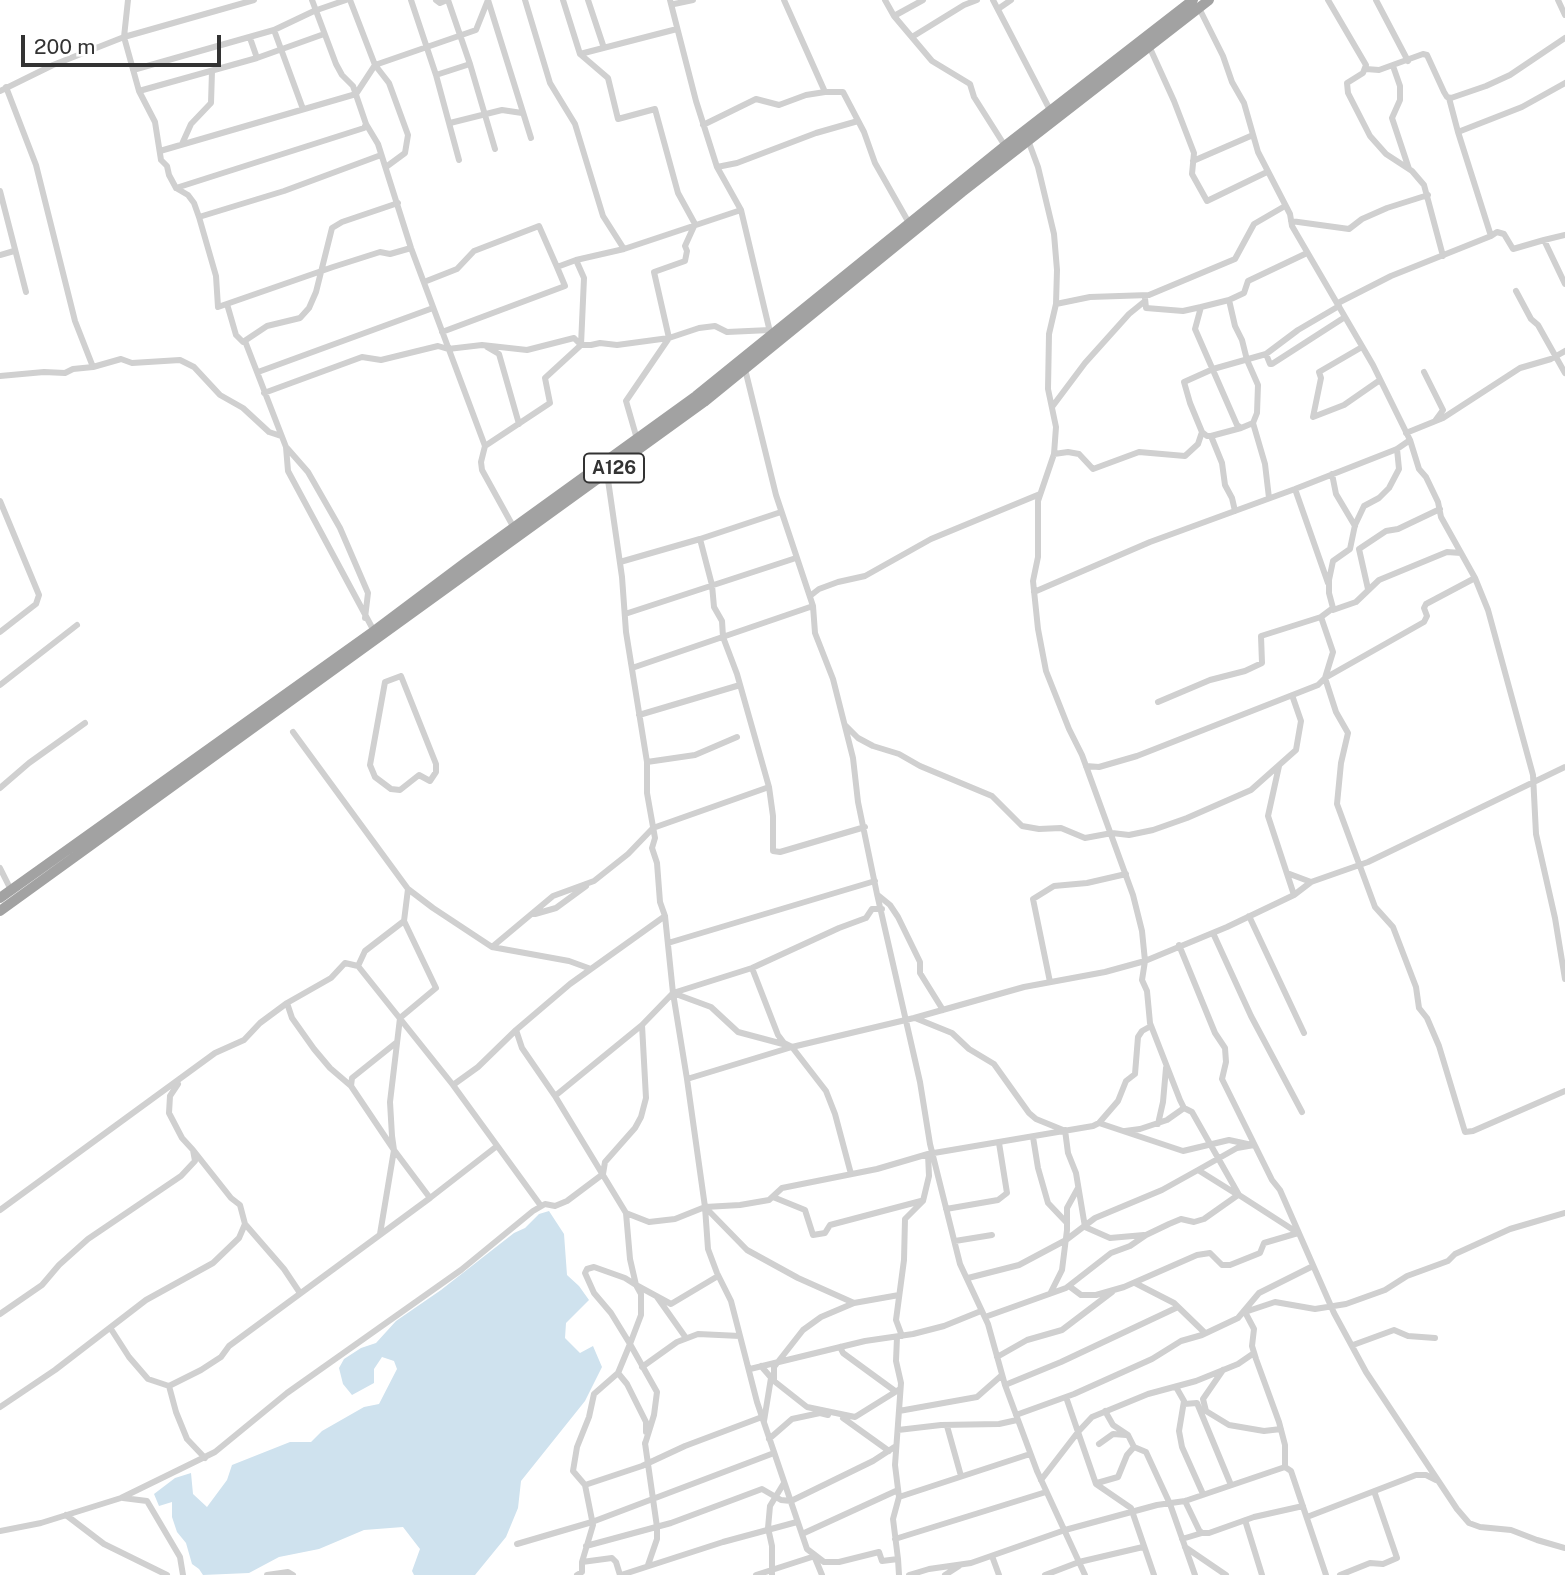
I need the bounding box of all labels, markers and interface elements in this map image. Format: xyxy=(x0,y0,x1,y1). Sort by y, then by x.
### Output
scale bar xyxy=(24,21,224,65)
text: 200 m xyxy=(34,34,95,59)
road number: A126 xyxy=(584,454,644,482)

